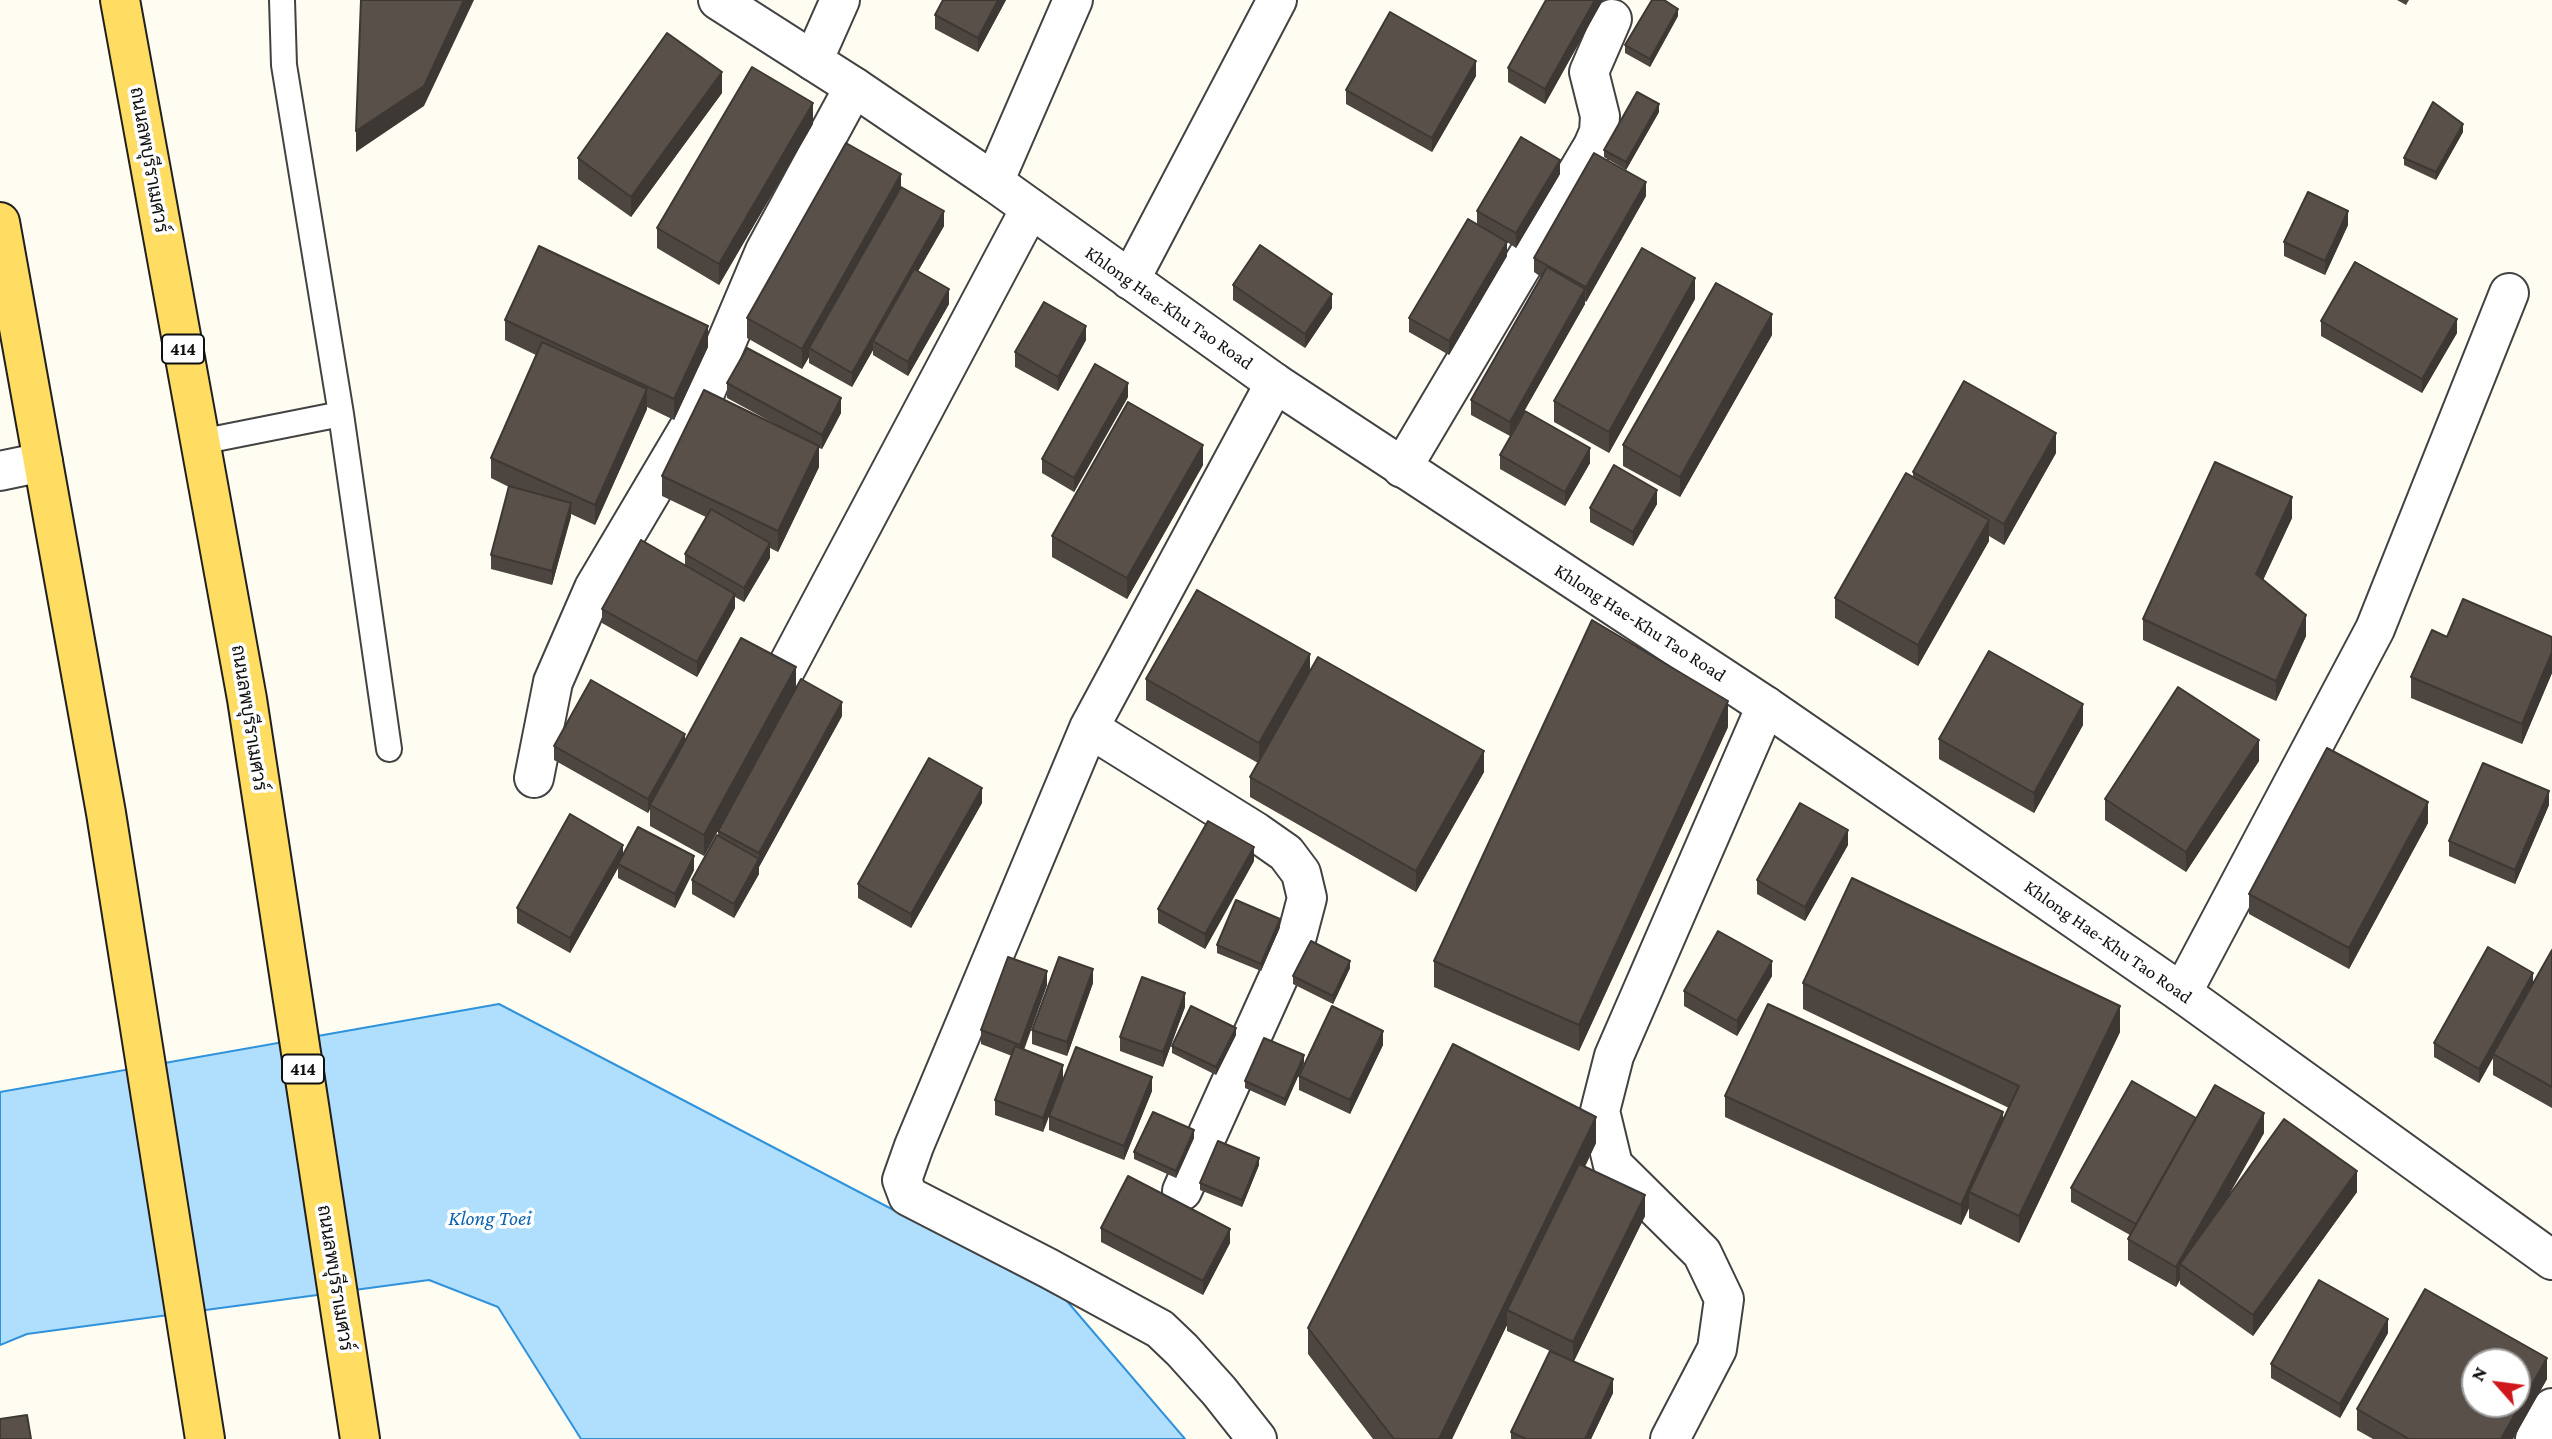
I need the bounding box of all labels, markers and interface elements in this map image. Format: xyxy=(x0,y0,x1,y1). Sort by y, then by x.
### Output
street label: ถนนลพบุรีราเมศวร์ xyxy=(125,85,173,235)
street label: Khlong Hae-Khu Tao Road xyxy=(1081,241,1257,375)
road number: 414 xyxy=(162,334,204,363)
street label: Khlong Hae-Khu Tao Road xyxy=(1550,559,1730,687)
street label: ถนนลพบุรีราเมศวร์ xyxy=(226,643,272,793)
street label: Khlong Hae-Khu Tao Road xyxy=(2020,875,2196,1009)
road number: 414 xyxy=(282,1054,324,1084)
street label: ถนนลพบุรีราเมศวร์ xyxy=(312,1203,358,1353)
water label: Klong Toei xyxy=(448,1206,532,1232)
north arrow xyxy=(2461,1348,2531,1418)
text: N xyxy=(2466,1363,2491,1385)

